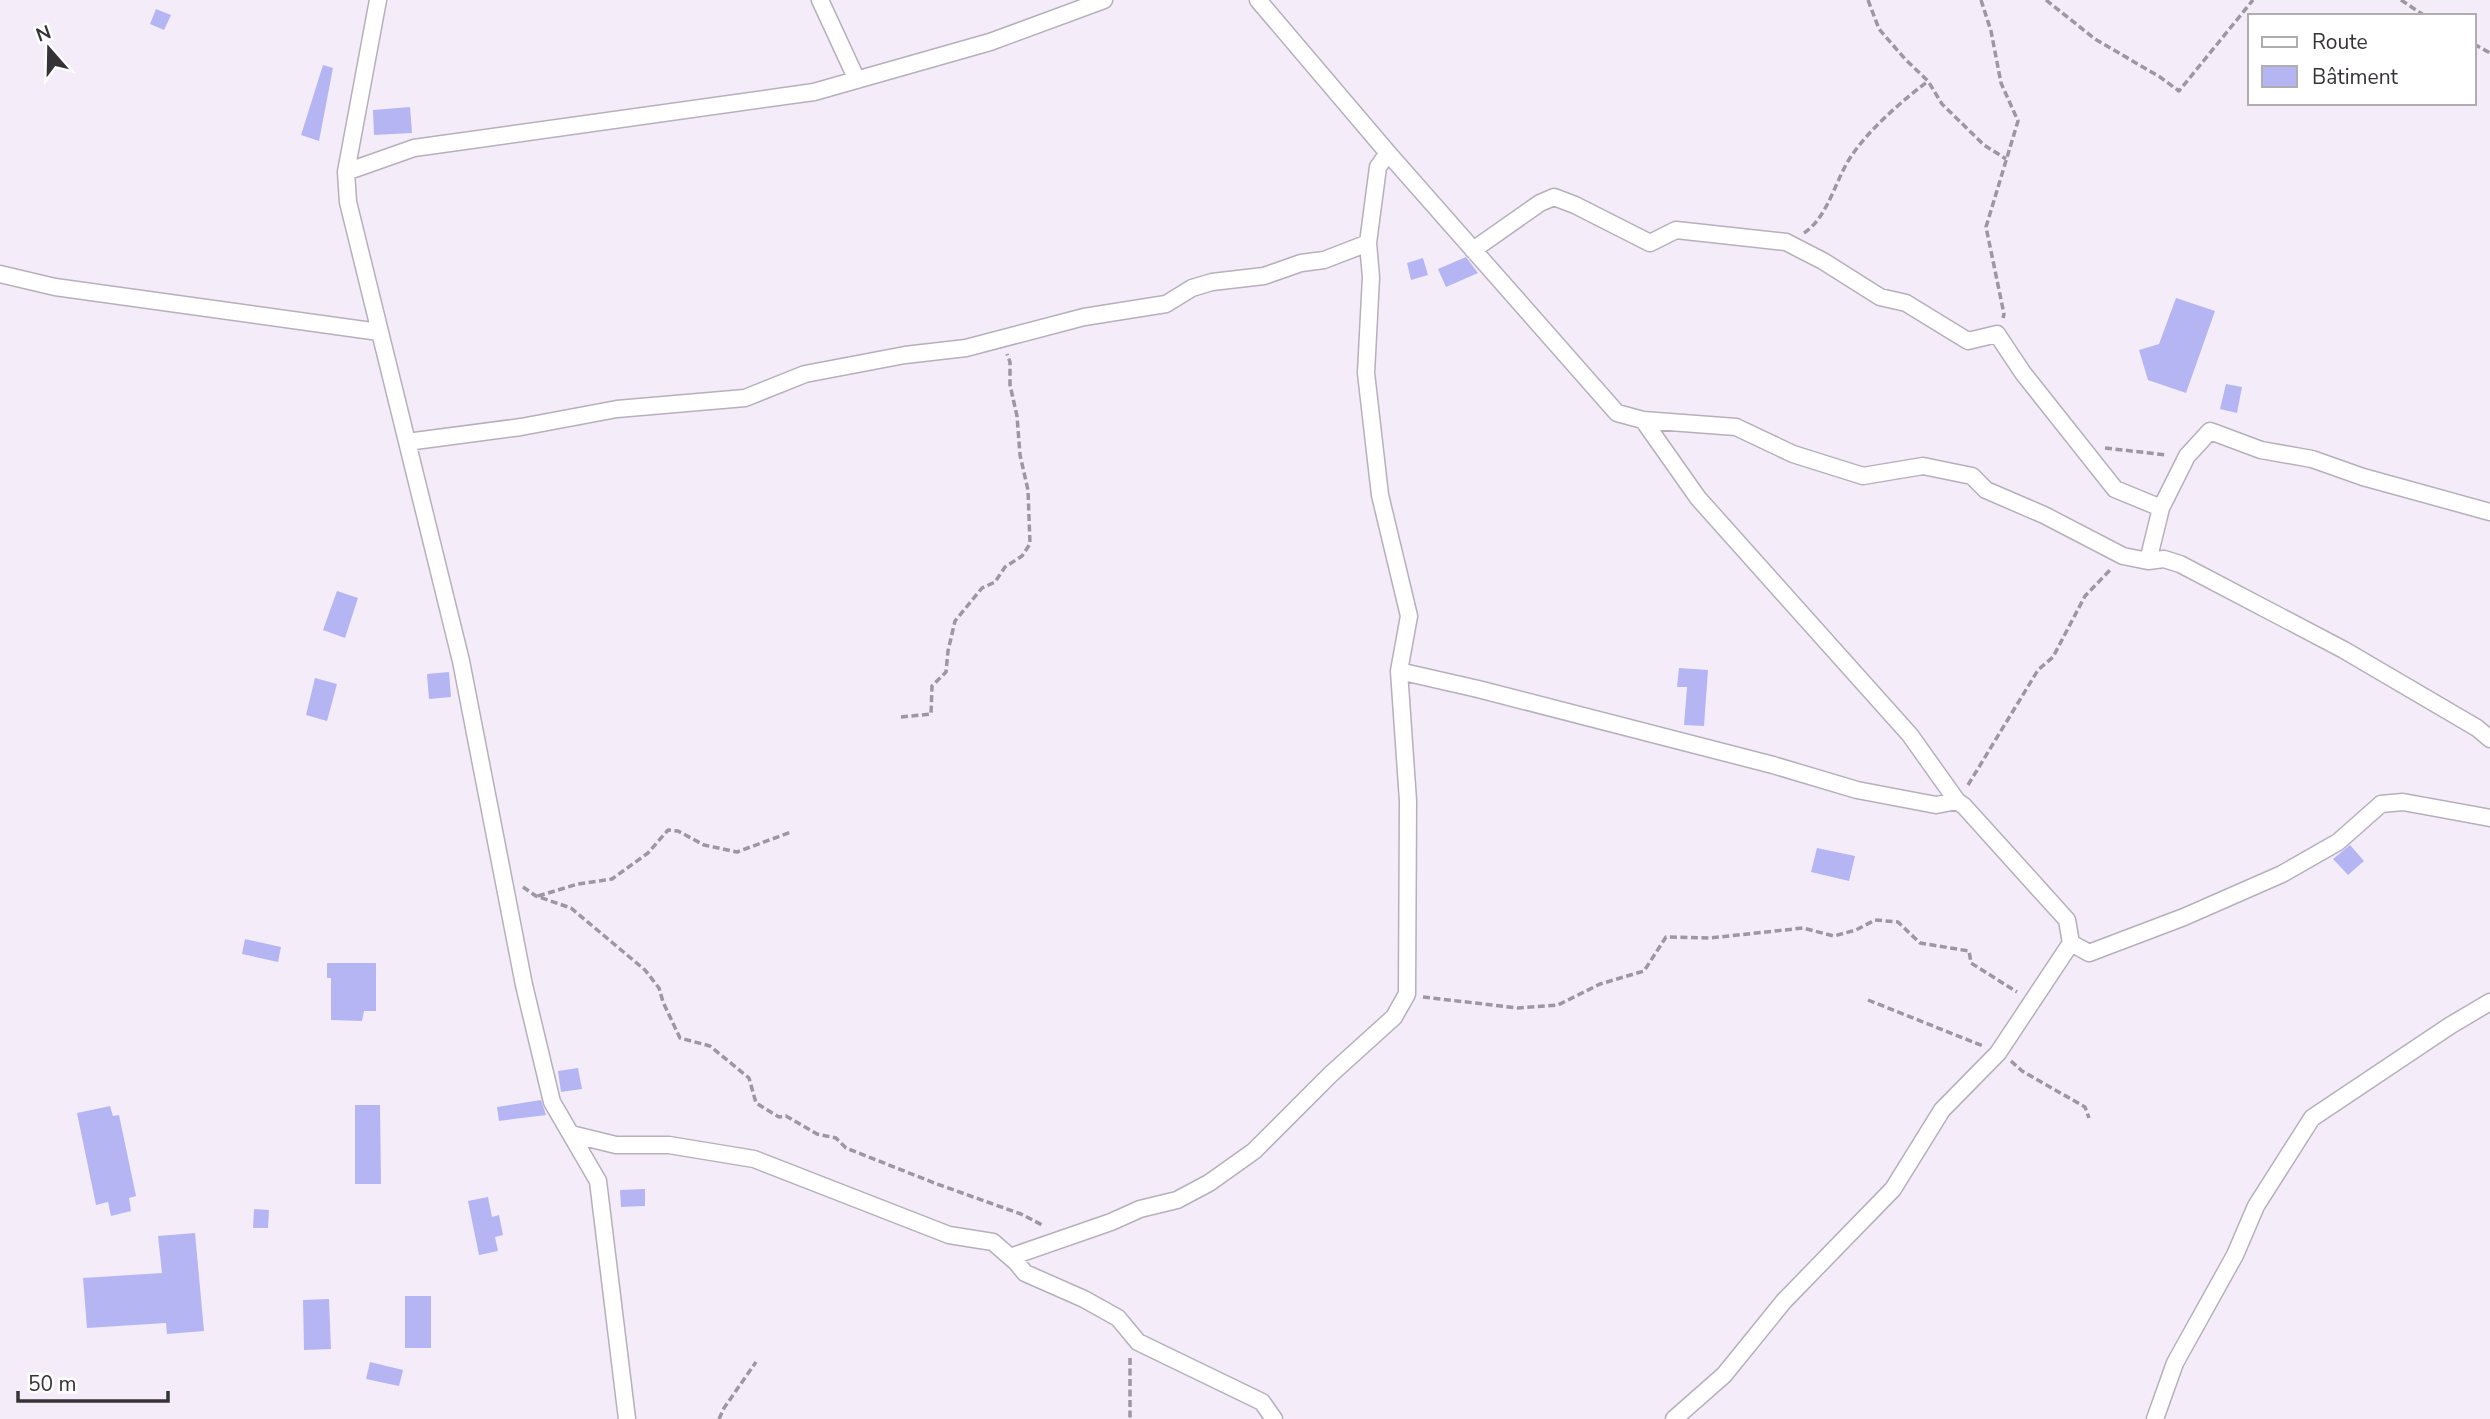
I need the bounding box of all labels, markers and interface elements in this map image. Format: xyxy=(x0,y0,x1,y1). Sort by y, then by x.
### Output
north arrow xyxy=(14,14,84,84)
legend xyxy=(2248,14,2476,105)
text: N xyxy=(32,19,55,49)
text: Route xyxy=(2312,28,2368,56)
text: Bâtiment xyxy=(2312,63,2399,91)
scale bar xyxy=(18,1360,168,1404)
text: 50 m xyxy=(28,1370,77,1398)

